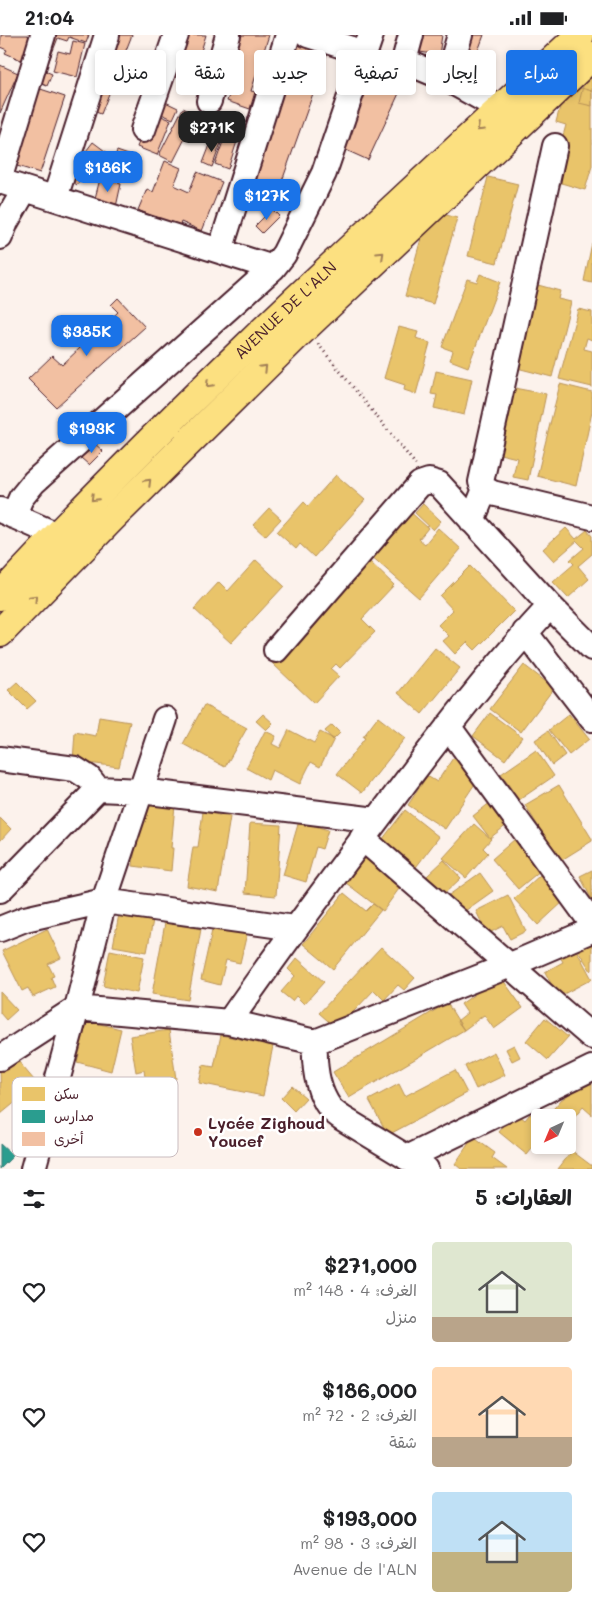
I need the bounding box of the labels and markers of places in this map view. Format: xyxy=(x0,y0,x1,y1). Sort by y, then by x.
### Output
pin: $271K xyxy=(177,111,247,153)
pin: $186K xyxy=(73,151,143,193)
pin: $127K xyxy=(232,179,302,221)
pin: $385K xyxy=(52,315,122,357)
pin: $193K xyxy=(57,411,127,454)
place label: Lycée Zighoud Youcef xyxy=(208,1112,325,1151)
marker: Lycée Zighoud Youcef xyxy=(192,1126,204,1138)

